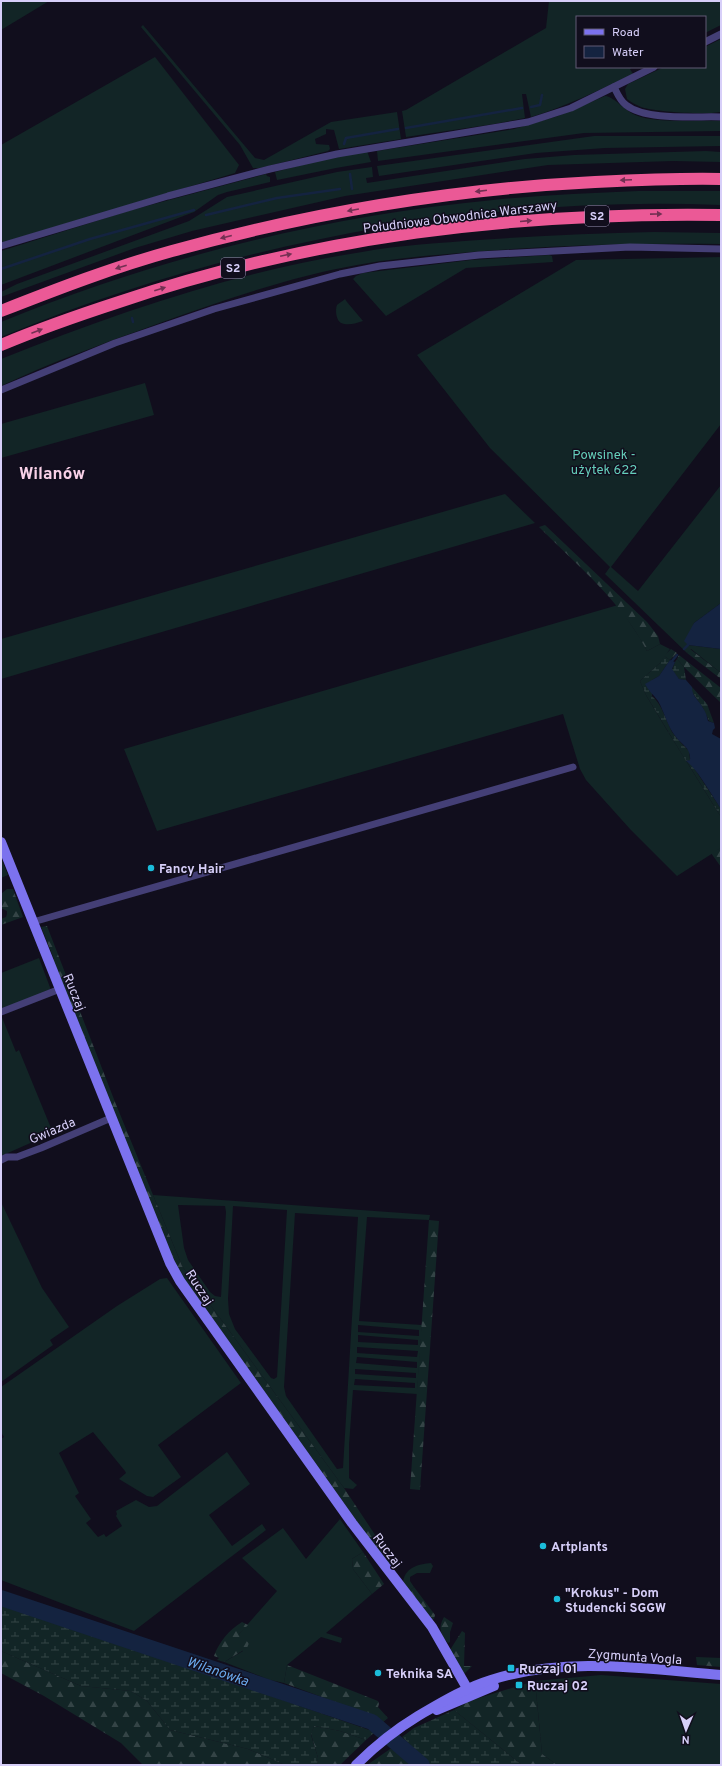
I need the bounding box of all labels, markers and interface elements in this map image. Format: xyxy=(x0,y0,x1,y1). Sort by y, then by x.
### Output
legend xyxy=(576,16,706,68)
text: Road xyxy=(612,25,640,41)
text: Water xyxy=(612,45,644,61)
one-way arrow xyxy=(620,177,632,184)
one-way arrow xyxy=(475,188,487,194)
street label: Południowa Obwodnica Warszawy xyxy=(362,198,558,238)
road number: S2 xyxy=(585,206,609,226)
one-way arrow xyxy=(347,207,359,213)
one-way arrow xyxy=(650,211,663,217)
one-way arrow xyxy=(520,218,532,224)
one-way arrow xyxy=(219,235,232,241)
one-way arrow xyxy=(279,252,292,258)
road number: S2 xyxy=(221,258,245,278)
one-way arrow xyxy=(115,264,127,270)
one-way arrow xyxy=(154,286,166,292)
one-way arrow xyxy=(32,328,44,334)
park label: Powsinek - użytek 622 xyxy=(571,448,637,479)
district label: Wilanów xyxy=(19,464,85,486)
place label: Fancy Hair xyxy=(159,862,224,878)
marker: Fancy Hair xyxy=(146,863,156,873)
street label: Ruczaj xyxy=(58,972,88,1014)
street label: Gwiazda xyxy=(27,1115,78,1149)
street label: Ruczaj xyxy=(181,1267,216,1309)
street label: Ruczaj xyxy=(368,1531,405,1572)
place label: Artplants xyxy=(551,1540,608,1556)
marker: Artplants xyxy=(538,1541,548,1551)
place label: "Krokus" - Dom Studencki SGGW xyxy=(565,1586,666,1617)
marker: "Krokus" - Dom Studencki SGGW xyxy=(552,1594,562,1604)
street label: Zygmunta Vogla xyxy=(587,1647,683,1669)
water label: Wilanówka xyxy=(184,1654,251,1691)
place label: Ruczaj 01 xyxy=(519,1662,577,1678)
marker: Ruczaj 01 xyxy=(506,1663,516,1673)
place label: Teknika SA xyxy=(386,1667,453,1683)
marker: Teknika SA xyxy=(373,1668,383,1678)
place label: Ruczaj 02 xyxy=(527,1679,588,1695)
marker: Ruczaj 02 xyxy=(514,1680,524,1690)
north arrow xyxy=(666,1710,706,1750)
text: N xyxy=(681,1732,690,1746)

